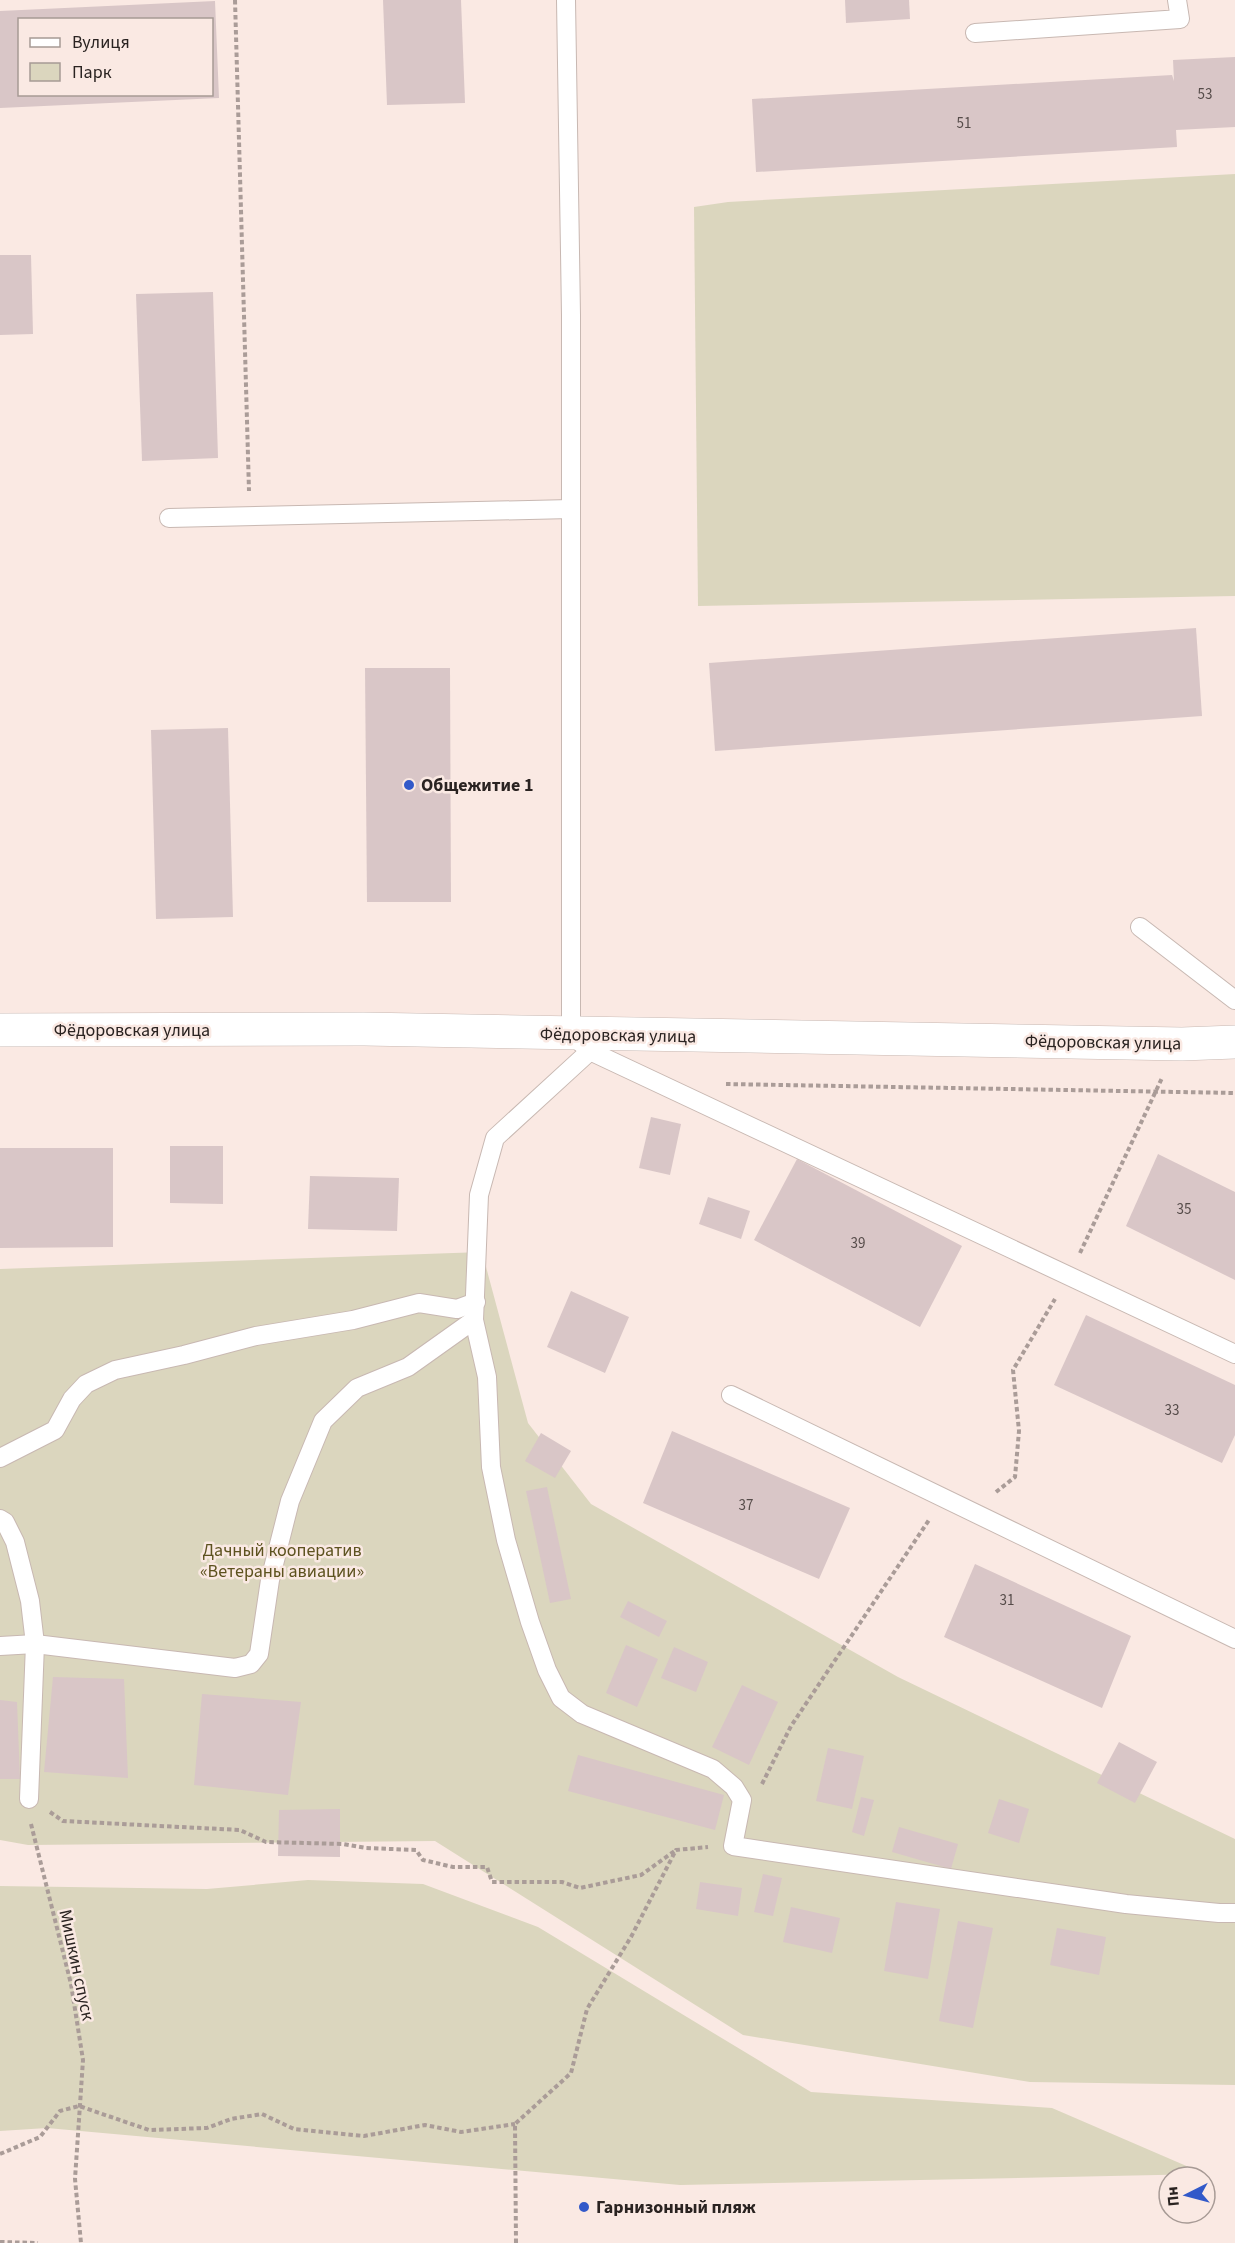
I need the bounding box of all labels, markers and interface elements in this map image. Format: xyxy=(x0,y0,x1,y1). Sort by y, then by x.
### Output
legend xyxy=(18,18,213,96)
text: Вулиця xyxy=(72,30,130,55)
text: Парк xyxy=(72,60,112,85)
house number: 53 xyxy=(1198,84,1212,105)
house number: 51 xyxy=(957,113,971,134)
place label: Общежитие 1 xyxy=(421,773,534,798)
marker: Общежитие 1 xyxy=(402,778,416,792)
street label: Фёдоровская улица xyxy=(54,1018,210,1043)
street label: Фёдоровская улица xyxy=(540,1022,696,1049)
street label: Фёдоровская улица xyxy=(1025,1029,1181,1056)
house number: 35 xyxy=(1177,1199,1191,1220)
house number: 39 xyxy=(851,1233,865,1254)
house number: 33 xyxy=(1165,1400,1179,1421)
house number: 37 xyxy=(739,1495,753,1516)
park label: Дачный кооператив «Ветераны авиации» xyxy=(200,1538,364,1584)
house number: 31 xyxy=(1000,1590,1014,1611)
street label: Мишкин спуск xyxy=(53,1907,101,2023)
north arrow xyxy=(1157,2165,1217,2225)
text: Пн xyxy=(1161,2185,1185,2208)
place label: Гарнизонный пляж xyxy=(596,2195,756,2220)
marker: Гарнизонный пляж xyxy=(577,2200,591,2214)

